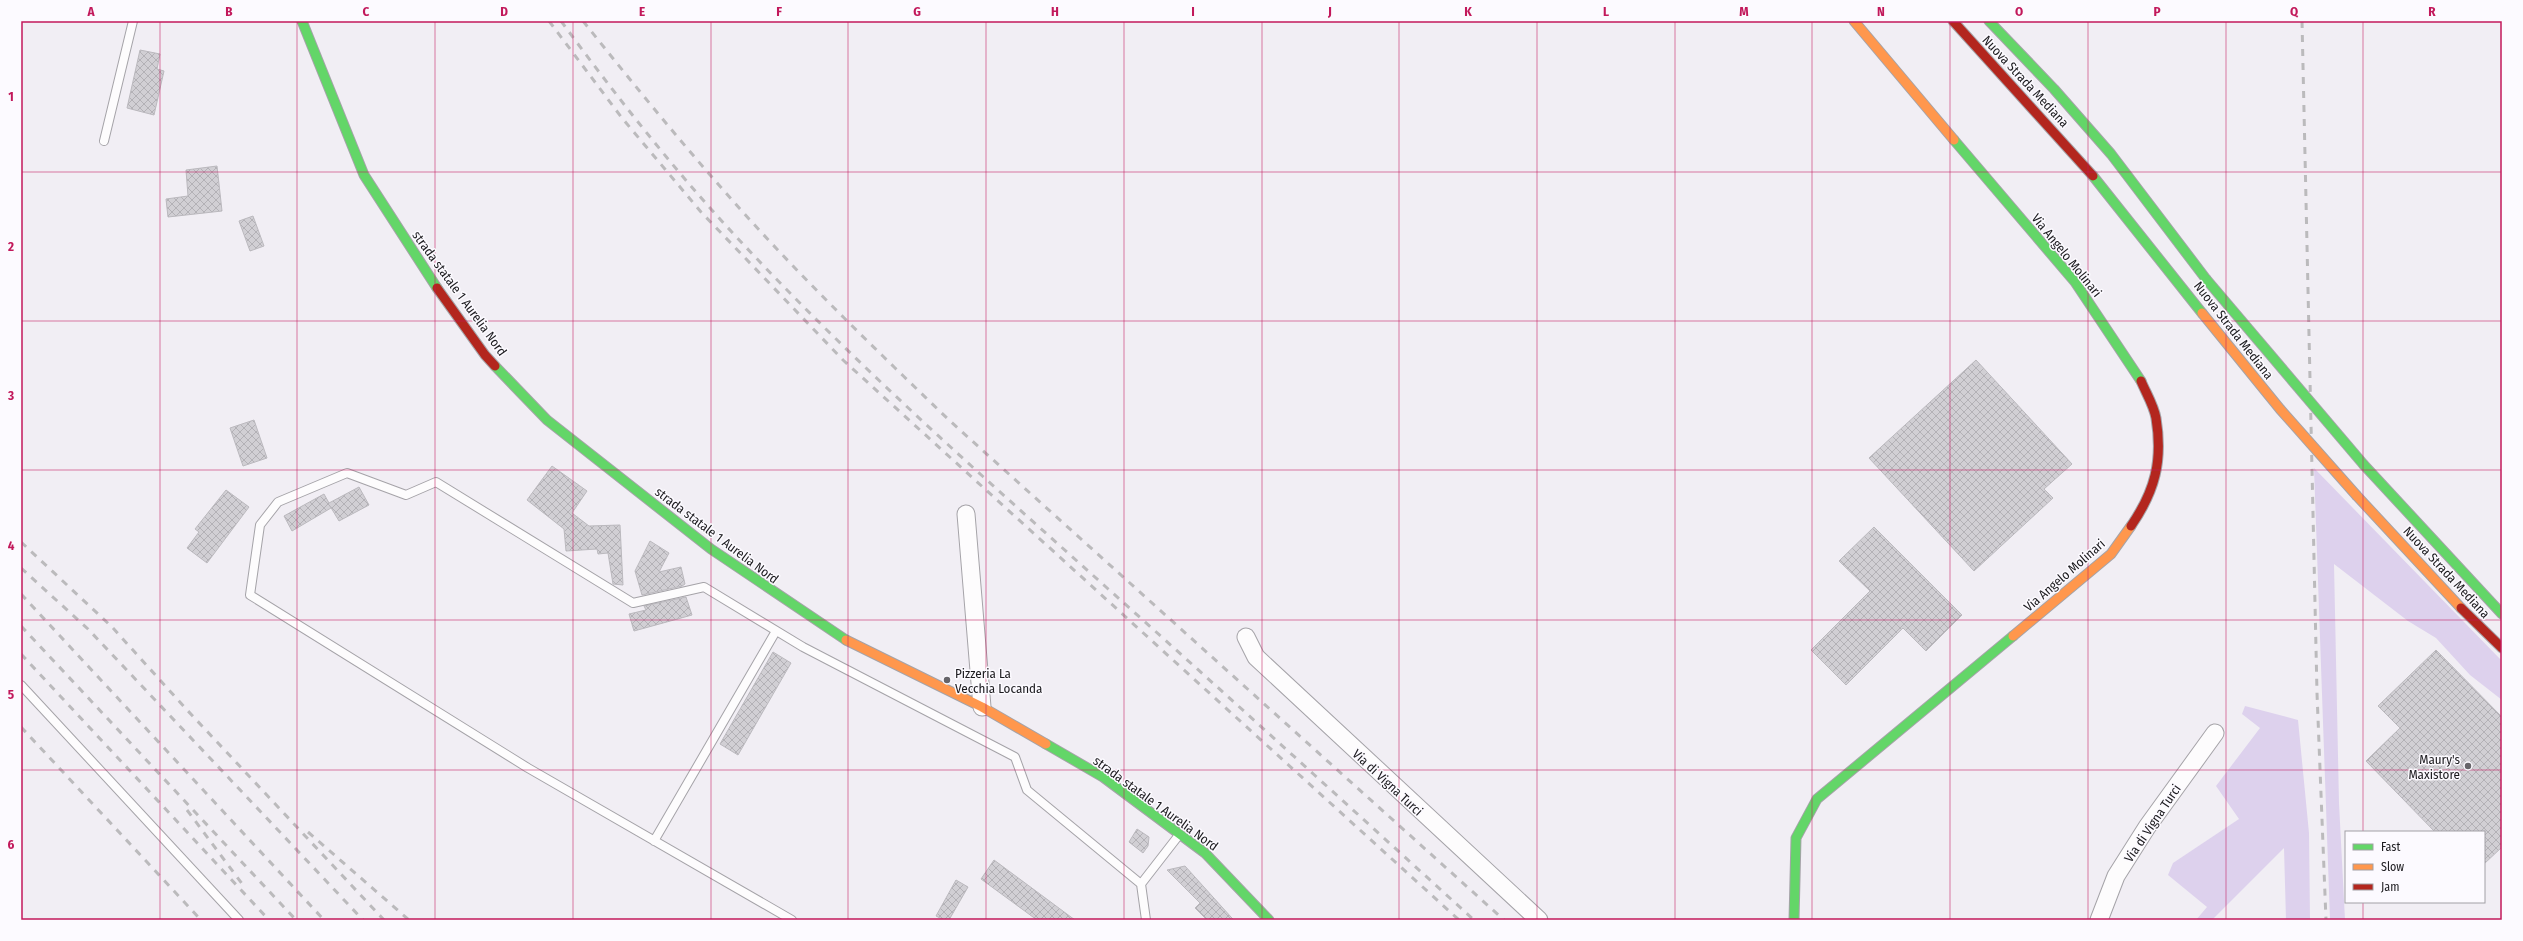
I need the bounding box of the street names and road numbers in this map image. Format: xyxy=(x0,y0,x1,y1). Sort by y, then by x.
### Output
street label: Nuova Strada Mediana xyxy=(1979,32,2072,130)
street label: Via Angelo Molinari xyxy=(2029,211,2105,300)
street label: strada statale 1 Aurelia Nord xyxy=(409,228,510,359)
street label: Nuova Strada Mediana xyxy=(2191,279,2276,382)
street label: strada statale 1 Aurelia Nord xyxy=(652,484,781,587)
street label: Nuova Strada Mediana xyxy=(2400,523,2493,621)
street label: Via Angelo Molinari xyxy=(2021,536,2108,615)
street label: Via di Vigna Turci xyxy=(1350,746,1426,819)
street label: strada statale 1 Aurelia Nord xyxy=(1090,753,1221,854)
street label: Via di Vigna Turci xyxy=(2121,782,2184,865)

